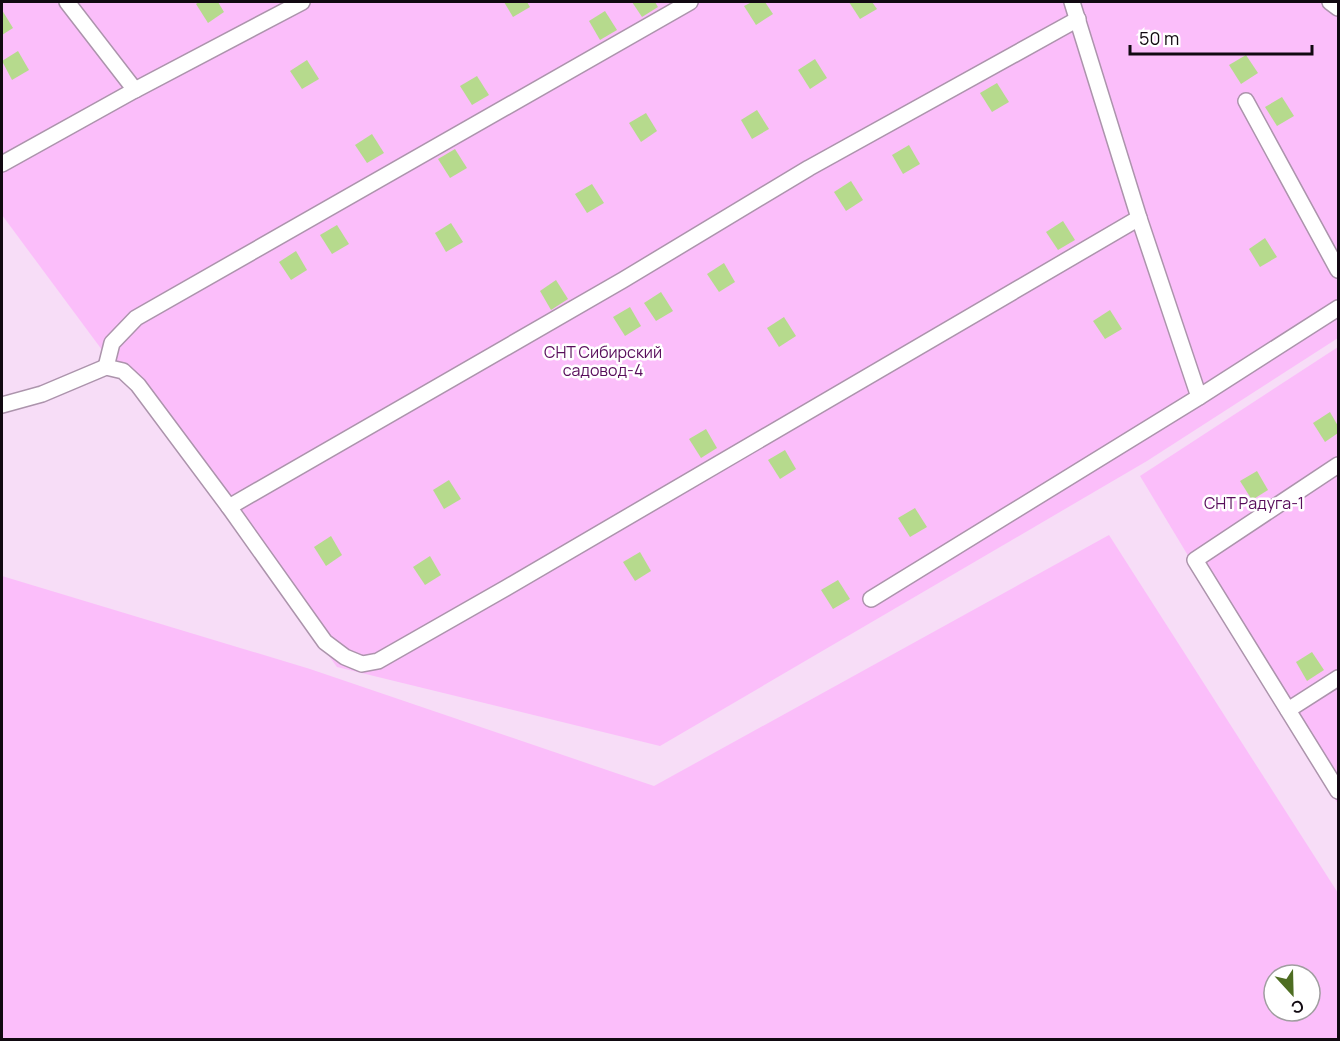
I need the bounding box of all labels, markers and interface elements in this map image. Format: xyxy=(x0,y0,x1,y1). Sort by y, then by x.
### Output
scale bar xyxy=(1130,18,1312,56)
text: 50 m xyxy=(1139,26,1179,50)
park label: СНТ Сибирский садовод-4 xyxy=(544,341,662,381)
park label: СНТ Радуга-1 xyxy=(1204,492,1304,514)
north arrow xyxy=(1262,963,1322,1023)
text: С xyxy=(1288,994,1307,1019)

